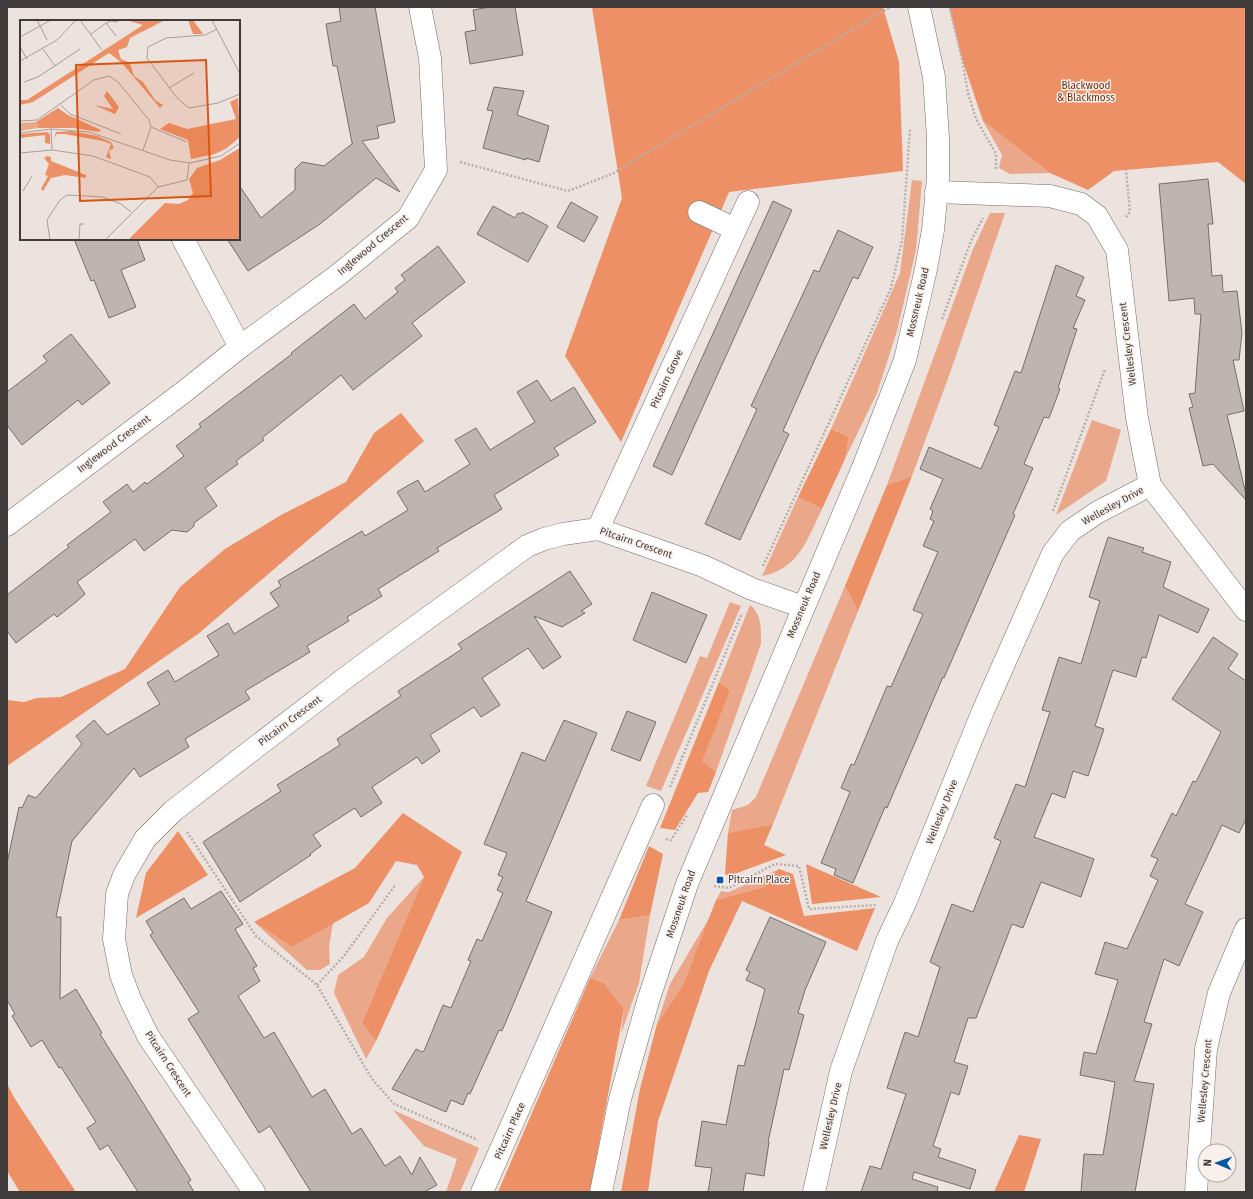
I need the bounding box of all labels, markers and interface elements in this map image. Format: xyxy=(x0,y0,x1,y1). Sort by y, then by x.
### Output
inset map xyxy=(20,20,240,240)
park label: Blackwood & Blackmoss xyxy=(1057,80,1115,104)
street label: Inglewood Crescent xyxy=(335,212,411,278)
street label: Mossneuk Road xyxy=(904,266,932,338)
street label: Wellesley Crescent xyxy=(1117,301,1139,386)
street label: Pitcairn Grove xyxy=(648,348,686,410)
street label: Inglewood Crescent xyxy=(75,412,153,475)
street label: Wellesley Drive xyxy=(1080,484,1146,528)
street label: Pitcairn Crescent xyxy=(598,525,674,561)
street label: Mossneuk Road xyxy=(785,570,823,640)
street label: Pitcairn Crescent xyxy=(256,693,324,749)
street label: Wellesley Drive xyxy=(924,778,960,846)
street label: Mossneuk Road xyxy=(664,869,698,939)
place label: Pitcairn Place xyxy=(728,874,789,886)
marker: Pitcairn Place xyxy=(715,875,725,885)
street label: Pitcairn Crescent xyxy=(142,1029,194,1099)
street label: Wellesley Crescent xyxy=(1195,1038,1215,1123)
street label: Wellesley Drive xyxy=(817,1081,845,1151)
street label: Pitcairn Place xyxy=(492,1100,528,1162)
north arrow xyxy=(1197,1143,1237,1183)
text: N xyxy=(1201,1159,1214,1167)

